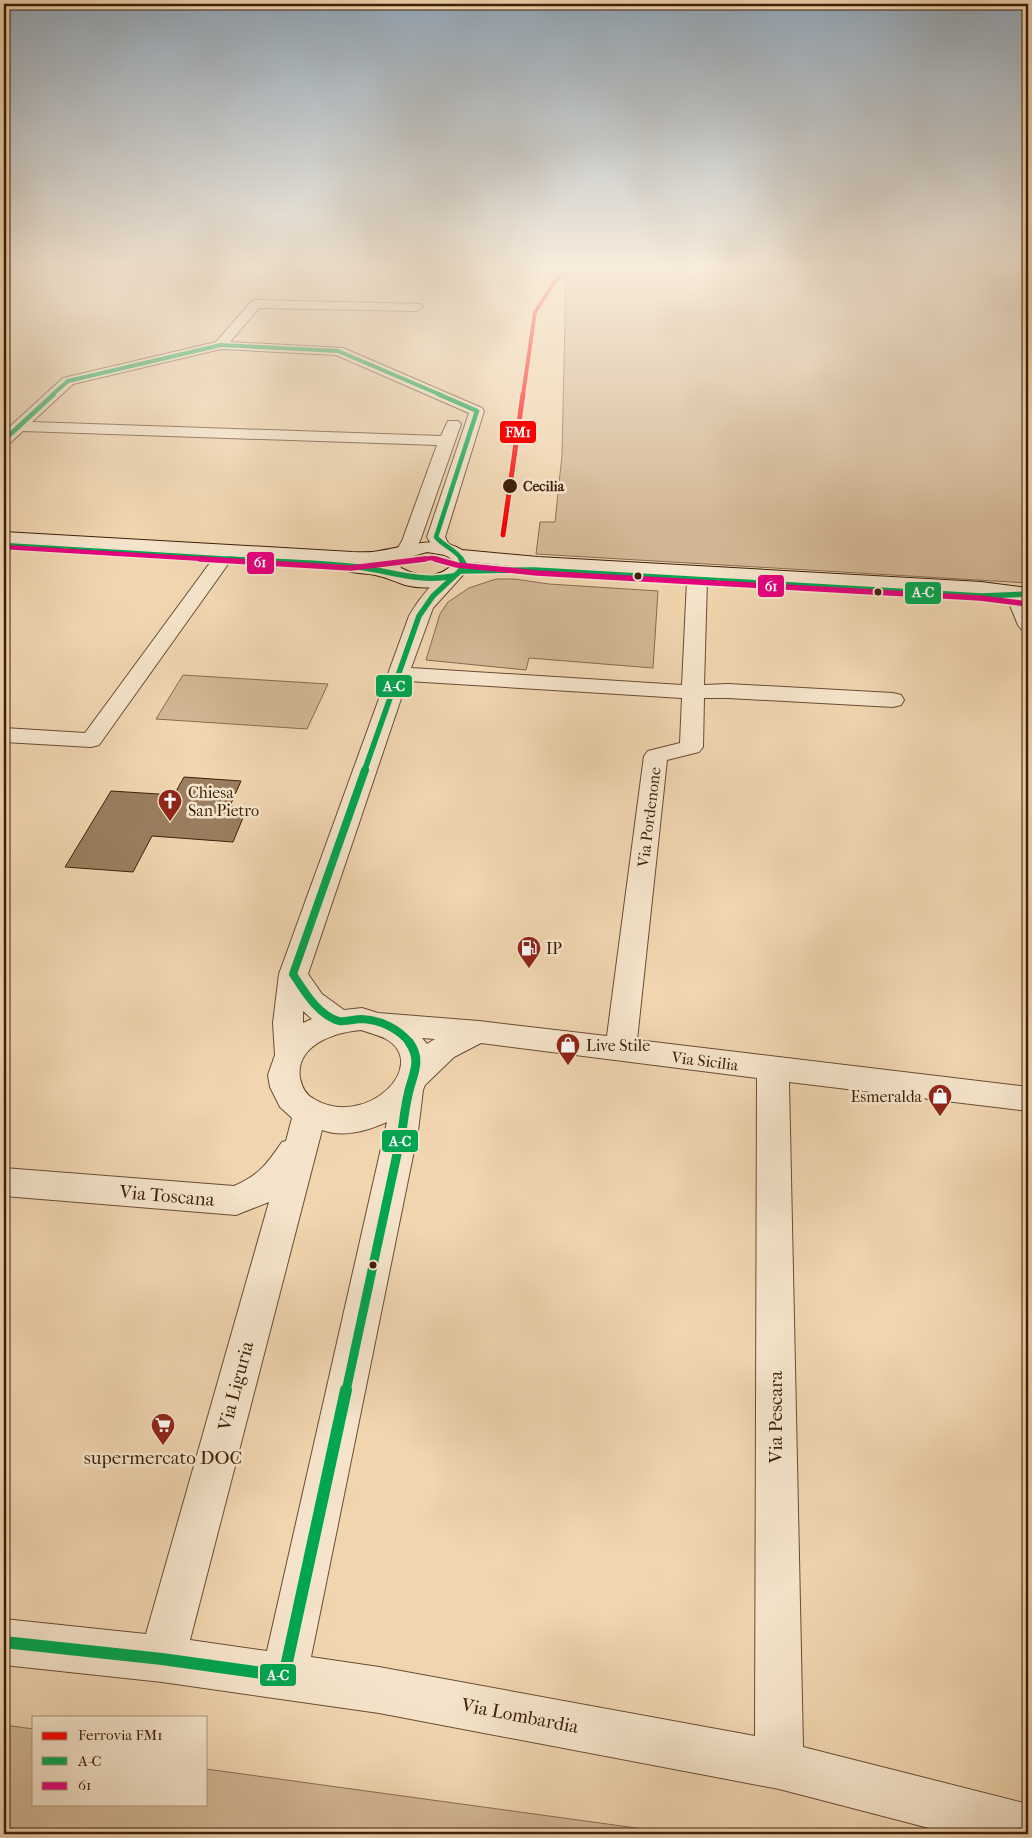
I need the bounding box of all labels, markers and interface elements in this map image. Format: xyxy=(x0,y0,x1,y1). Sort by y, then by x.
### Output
line badge: FM1 xyxy=(499,420,537,444)
text: FM1 xyxy=(504,424,531,441)
marker: Cecilia xyxy=(501,477,519,495)
place label: Cecilia xyxy=(523,478,565,495)
line badge: 61 xyxy=(246,551,275,575)
text: 61 xyxy=(254,554,266,571)
unlabelled marker xyxy=(633,571,643,581)
line badge: 61 xyxy=(757,574,785,598)
text: 61 xyxy=(765,578,777,595)
line badge: A-C xyxy=(904,581,942,605)
text: A-C xyxy=(911,584,934,601)
unlabelled marker xyxy=(873,587,883,597)
line badge: A-C xyxy=(375,674,413,698)
text: A-C xyxy=(382,678,405,695)
street label: Via Pordenone xyxy=(633,766,665,869)
place label: Chiesa San Pietro xyxy=(188,783,259,820)
church icon: Chiesa San Pietro xyxy=(157,788,183,822)
fuel station icon: IP xyxy=(516,935,542,969)
place label: IP xyxy=(546,939,562,958)
shop icon: Live Stile xyxy=(555,1032,581,1066)
place label: Live Stile xyxy=(586,1036,650,1055)
street label: Via Sicilia xyxy=(670,1047,740,1075)
shop icon: Esmeralda xyxy=(927,1083,953,1117)
place label: Esmeralda xyxy=(851,1087,923,1106)
line badge: A-C xyxy=(381,1129,419,1153)
text: A-C xyxy=(388,1133,411,1150)
street label: Via Toscana xyxy=(117,1181,216,1211)
unlabelled marker xyxy=(368,1260,378,1270)
street label: Via Liguria xyxy=(213,1339,259,1434)
street label: Via Pescara xyxy=(765,1371,787,1464)
supermarket icon: supermercato DOC xyxy=(150,1412,176,1446)
place label: supermercato DOC xyxy=(84,1447,242,1469)
line badge: A-C xyxy=(259,1663,297,1687)
text: A-C xyxy=(266,1667,289,1684)
street label: Via Lombardia xyxy=(459,1694,581,1738)
legend xyxy=(32,1716,208,1806)
text: Ferrovia FM1 xyxy=(78,1726,163,1744)
text: A-C xyxy=(77,1752,102,1770)
text: 61 xyxy=(78,1776,91,1794)

